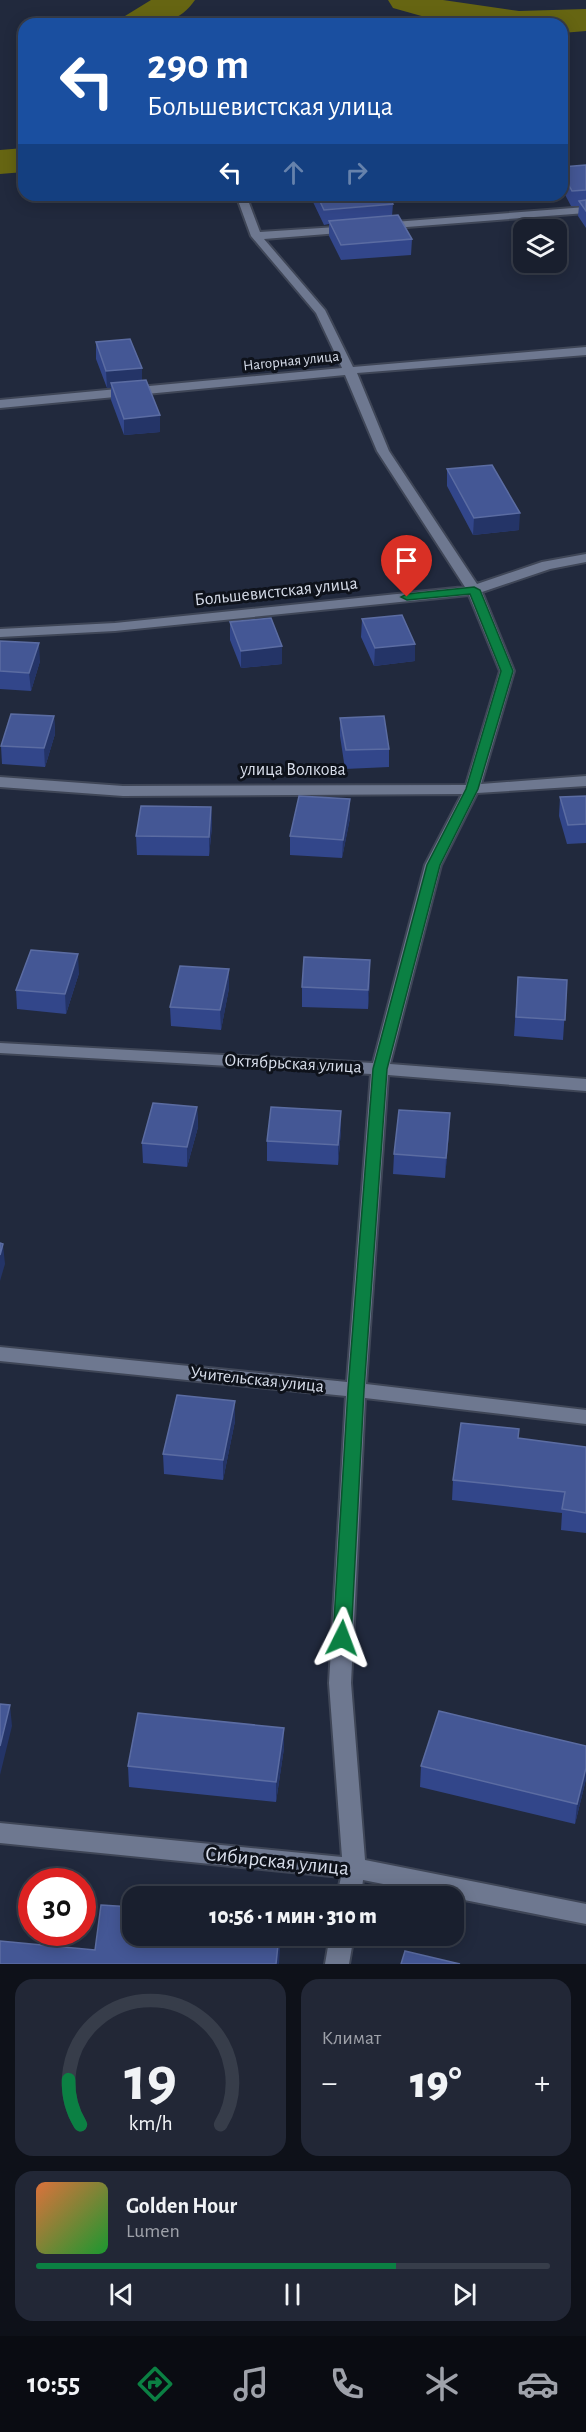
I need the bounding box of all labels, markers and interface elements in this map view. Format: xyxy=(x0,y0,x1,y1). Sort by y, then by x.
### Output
icon: left xyxy=(48,42,126,120)
text: 290 m xyxy=(147,44,249,86)
text: Большевистская улица xyxy=(147,93,393,120)
icon: left xyxy=(214,156,247,189)
icon: ahead xyxy=(277,156,310,189)
icon: right xyxy=(340,156,373,189)
map controls xyxy=(513,219,567,273)
button: layers xyxy=(513,219,567,273)
street label: Нагорная улица xyxy=(242,348,340,374)
pin xyxy=(381,535,432,597)
icon: arrive xyxy=(390,544,423,577)
street label: Большевистская улица xyxy=(193,574,359,610)
street label: улица Волкова xyxy=(239,761,346,779)
street label: Октябрьская улица xyxy=(224,1050,362,1077)
street label: Учительская улица xyxy=(189,1364,325,1396)
position arrow xyxy=(310,1606,374,1670)
street label: Сибирская улица xyxy=(204,1843,350,1879)
speed limit sign: 30 xyxy=(18,1868,96,1946)
text: 10:56 · 1 мин · 310 m xyxy=(209,1905,377,1927)
text: Климат xyxy=(322,2028,381,2048)
text: 19 xyxy=(124,2049,177,2111)
text: 19° xyxy=(410,2061,462,2106)
text: − xyxy=(322,2067,337,2100)
text: + xyxy=(534,2067,550,2100)
text: km/h xyxy=(128,2113,172,2134)
text: Golden Hour xyxy=(126,2195,237,2217)
text: Lumen xyxy=(126,2221,180,2241)
icon: previous xyxy=(105,2278,138,2311)
icon: pause xyxy=(276,2278,309,2311)
icon: next xyxy=(448,2278,481,2311)
icon: directions xyxy=(134,2363,176,2405)
icon: music xyxy=(230,2363,272,2405)
icon: phone xyxy=(326,2363,368,2405)
icon: climate xyxy=(421,2363,463,2405)
icon: car xyxy=(517,2363,559,2405)
text: 10:55 xyxy=(27,2370,80,2397)

